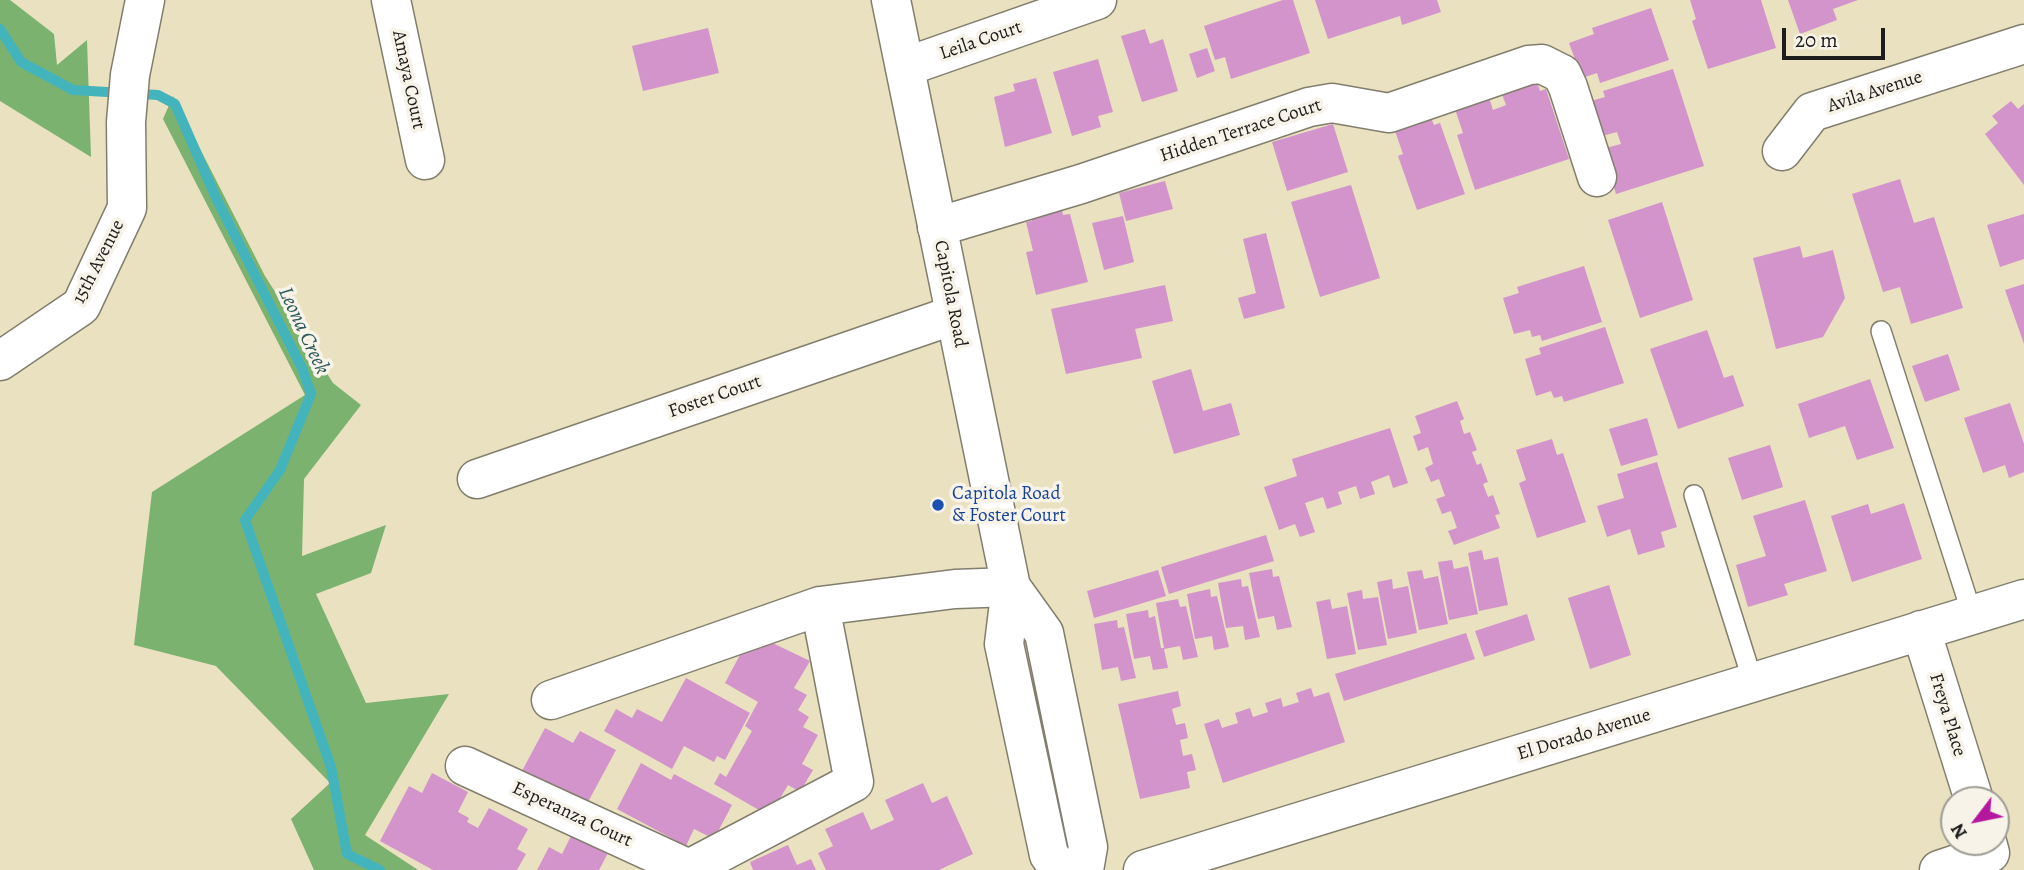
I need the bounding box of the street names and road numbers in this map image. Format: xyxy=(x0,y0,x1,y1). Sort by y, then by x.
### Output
street label: Leila Court xyxy=(937,16,1025,66)
street label: Amaya Court xyxy=(386,28,430,132)
street label: Avila Avenue xyxy=(1825,66,1925,118)
street label: Hidden Terrace Court xyxy=(1157,94,1325,168)
street label: 15th Avenue xyxy=(68,216,130,308)
street label: Capitola Road xyxy=(928,238,972,350)
street label: Foster Court xyxy=(666,370,764,424)
street label: Freya Place xyxy=(1924,671,1970,759)
street label: El Dorado Avenue xyxy=(1514,704,1654,766)
street label: Esperanza Court xyxy=(508,777,636,853)

